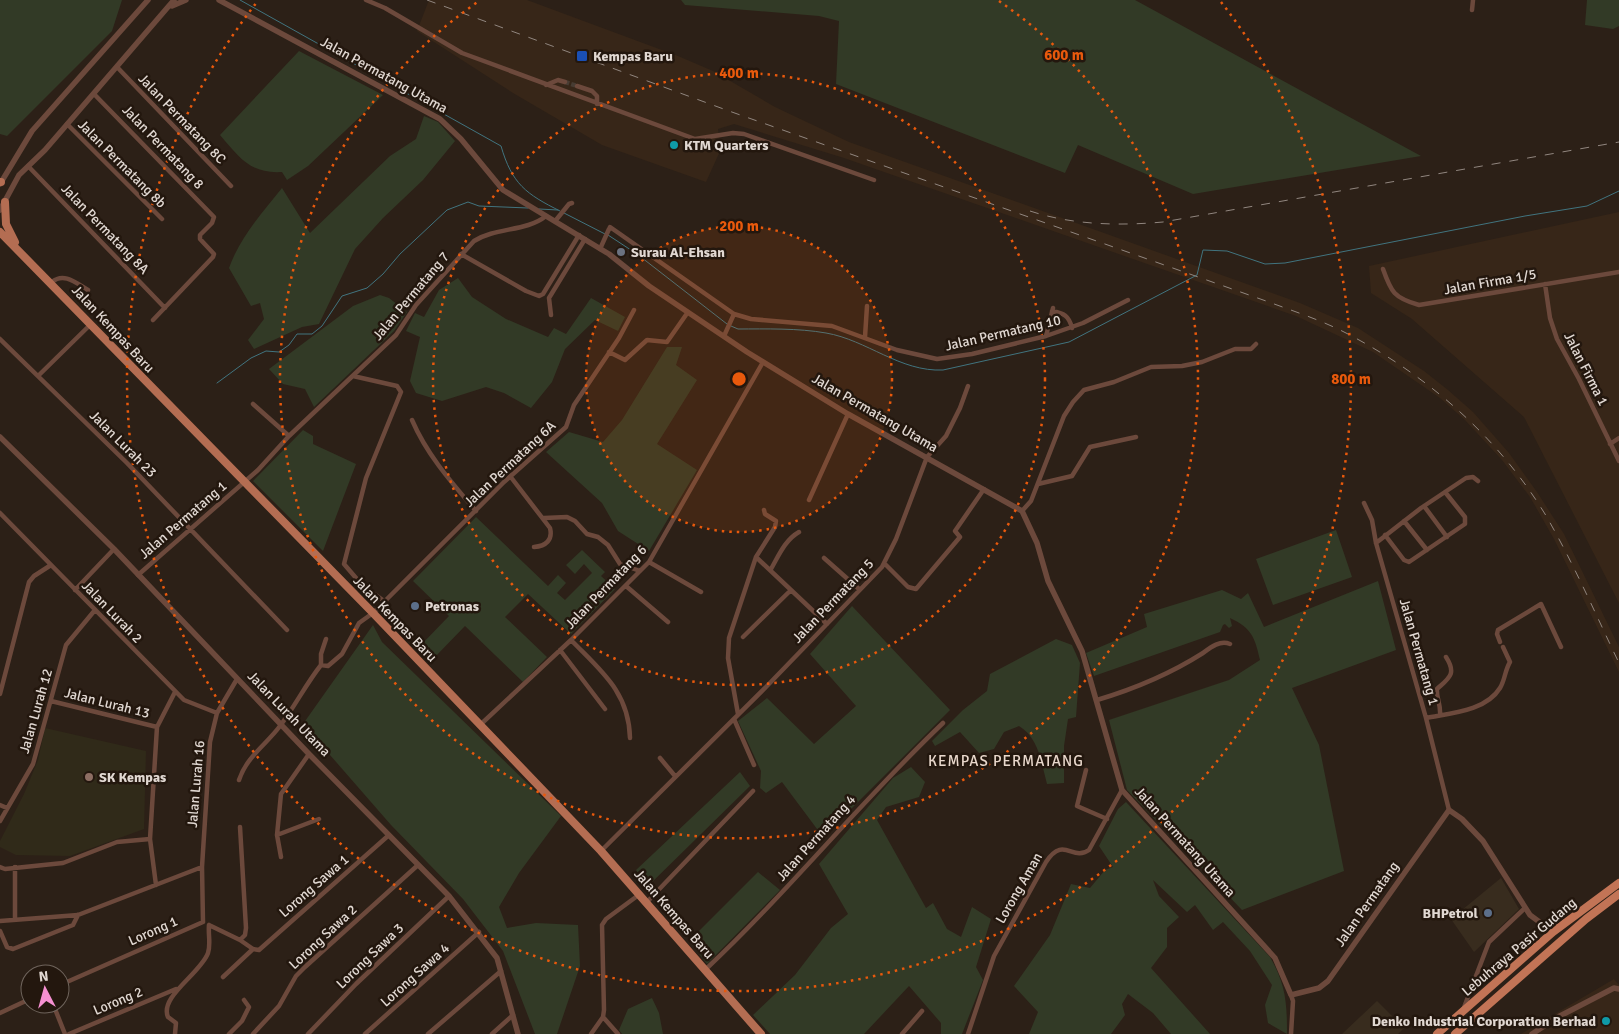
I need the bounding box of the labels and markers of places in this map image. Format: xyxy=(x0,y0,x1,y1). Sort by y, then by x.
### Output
place label: Kempas Baru xyxy=(593,48,673,65)
marker: Kempas Baru xyxy=(575,49,589,63)
place label: KTM Quarters xyxy=(684,137,769,154)
marker: KTM Quarters xyxy=(668,139,680,151)
place label: Surau Al-Ehsan xyxy=(631,244,725,261)
marker: Surau Al-Ehsan xyxy=(615,246,627,258)
centre of rings xyxy=(730,370,748,388)
place label: Petronas xyxy=(425,598,479,615)
marker: Petronas xyxy=(409,600,421,612)
place label: SK Kempas xyxy=(99,769,166,786)
marker: SK Kempas xyxy=(83,771,95,783)
place label: BHPetrol xyxy=(1423,905,1479,922)
marker: BHPetrol xyxy=(1482,907,1494,919)
place label: Denko Industrial Corporation Berhad xyxy=(1372,1013,1596,1030)
marker: Denko Industrial Corporation Berhad xyxy=(1600,1015,1612,1027)

